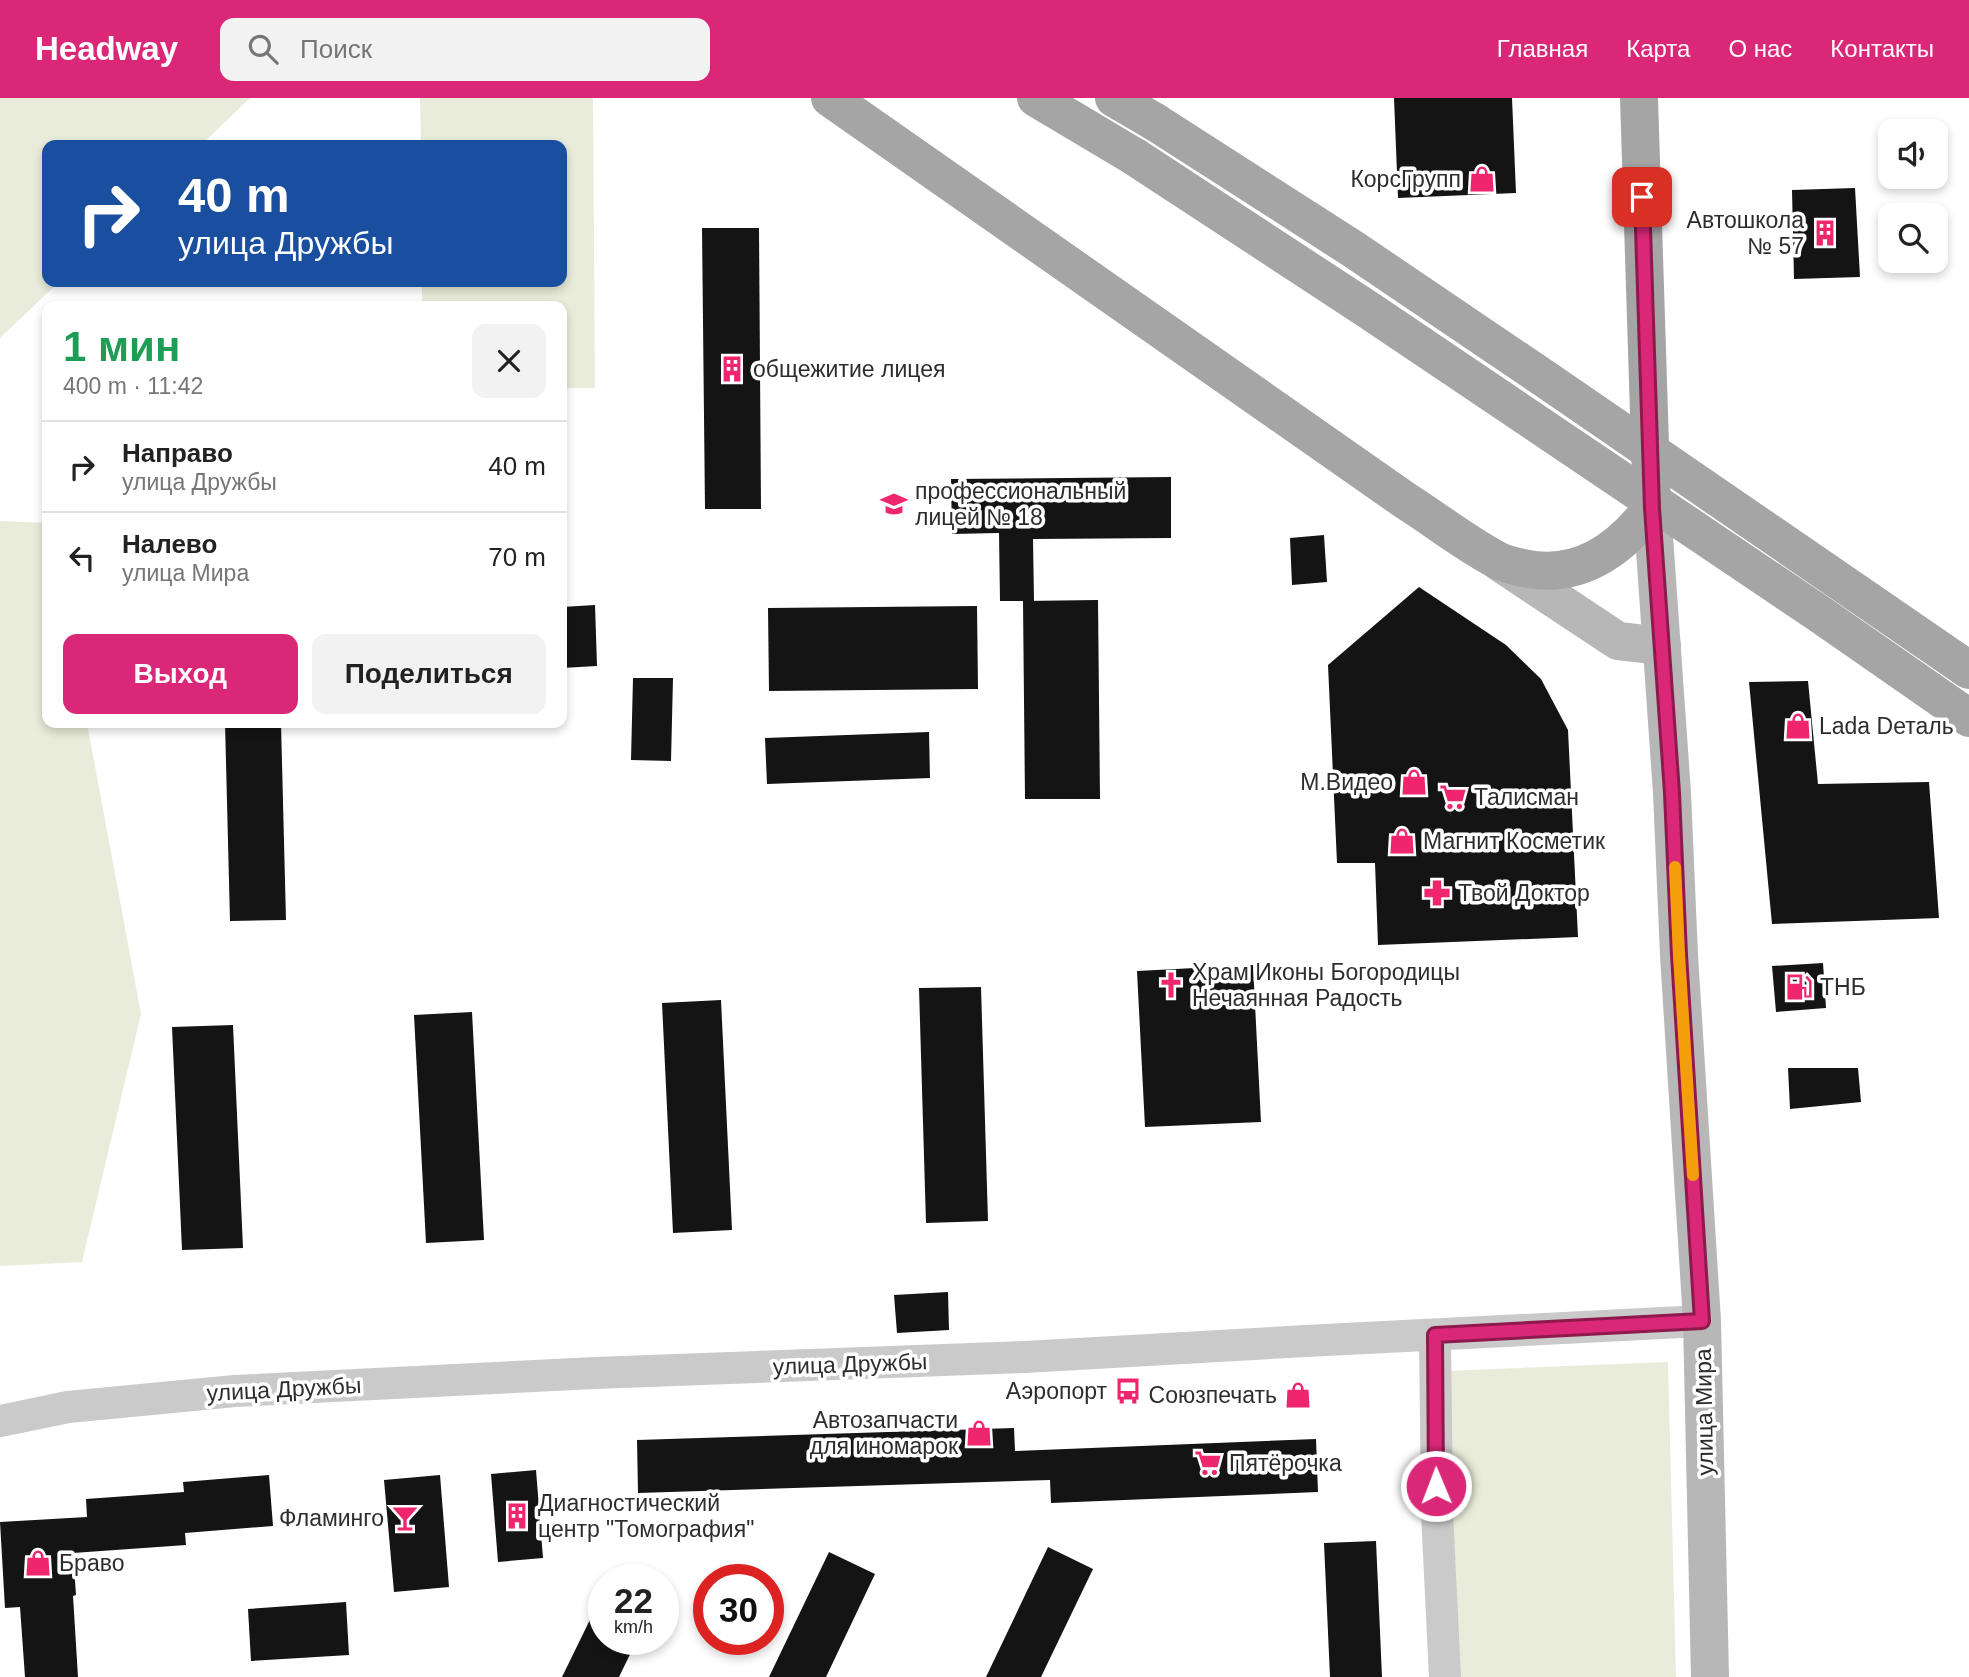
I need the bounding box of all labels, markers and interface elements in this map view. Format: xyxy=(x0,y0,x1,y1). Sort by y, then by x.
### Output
search box xyxy=(220,18,710,81)
text: Headway xyxy=(35,30,178,67)
icon: search xyxy=(244,30,282,68)
text: Поиск xyxy=(300,34,372,64)
text: Главная xyxy=(1497,35,1588,62)
text: Карта xyxy=(1626,35,1690,62)
text: О нас xyxy=(1728,35,1792,62)
text: Контакты xyxy=(1830,35,1934,62)
map controls xyxy=(1878,119,1948,273)
button: sound xyxy=(1878,119,1948,189)
shop icon: КорсГрупп xyxy=(1467,164,1497,194)
place label: КорсГрупп xyxy=(1350,166,1461,192)
pin xyxy=(1612,167,1672,227)
icon: right xyxy=(63,168,154,259)
text: 40 m xyxy=(178,168,290,222)
icon: arrive xyxy=(1623,178,1661,216)
button: search xyxy=(1878,203,1948,273)
place label: Автошкола № 57 xyxy=(1687,207,1804,259)
building icon: Автошкола № 57 xyxy=(1810,218,1840,248)
text: улица Дружбы xyxy=(178,225,393,261)
text: 1 мин xyxy=(63,323,180,370)
button: close xyxy=(472,324,546,398)
building icon: общежитие лицея xyxy=(717,354,747,384)
place label: общежитие лицея xyxy=(753,356,945,382)
text: 400 m · 11:42 xyxy=(63,373,203,399)
text: Направо xyxy=(122,438,233,468)
icon: right xyxy=(63,448,101,486)
text: 40 m xyxy=(488,451,546,481)
text: улица Дружбы xyxy=(122,469,277,495)
place label: профессиональный лицей № 18 xyxy=(915,478,1126,530)
school or university icon: профессиональный лицей № 18 xyxy=(879,489,909,519)
text: Налево xyxy=(122,529,217,559)
icon: left xyxy=(63,539,101,577)
text: 70 m xyxy=(488,542,546,572)
text: улица Мира xyxy=(122,560,249,586)
button: Выход xyxy=(63,634,298,714)
button: Поделиться xyxy=(312,634,546,714)
shop icon: Lada Dеталь xyxy=(1783,711,1813,741)
place label: Lada Dеталь xyxy=(1819,713,1954,739)
shop icon: М.Видео xyxy=(1399,767,1429,797)
place label: М.Видео xyxy=(1300,769,1393,795)
supermarket icon: Талисман xyxy=(1438,782,1468,812)
place label: Талисман xyxy=(1474,784,1579,810)
shop icon: Магнит Косметик xyxy=(1387,826,1417,856)
place label: Магнит Косметик xyxy=(1423,828,1606,854)
pharmacy icon: Твой Доктор xyxy=(1422,878,1452,908)
place label: Твой Доктор xyxy=(1458,880,1590,906)
place label: Храм Иконы Богородицы Нечаянная Радость xyxy=(1192,959,1460,1011)
church icon: Храм Иконы Богородицы Нечаянная Радость xyxy=(1156,970,1186,1000)
fuel station icon: ТНБ xyxy=(1784,972,1814,1002)
place label: ТНБ xyxy=(1820,974,1866,1000)
street label: улица Дружбы xyxy=(772,1348,928,1380)
street label: улица Мира xyxy=(1690,1348,1718,1476)
street label: улица Дружбы xyxy=(206,1372,362,1406)
bus stop icon: Аэропорт xyxy=(1113,1376,1143,1406)
place label: Аэропорт xyxy=(1006,1378,1107,1404)
shop icon: Союзпечать xyxy=(1283,1380,1313,1410)
place label: Союзпечать xyxy=(1149,1382,1277,1408)
place label: Автозапчасти для иномарок xyxy=(810,1407,959,1459)
shop icon: Автозапчасти для иномарок xyxy=(964,1418,994,1448)
supermarket icon: Пятёрочка xyxy=(1193,1448,1223,1478)
position arrow xyxy=(1399,1449,1473,1523)
place label: Пятёрочка xyxy=(1229,1450,1342,1476)
place label: Диагностический центр "Томография" xyxy=(538,1490,754,1542)
building icon: Диагностический центр "Томография" xyxy=(502,1501,532,1531)
bar icon: Фламинго xyxy=(390,1503,420,1533)
place label: Фламинго xyxy=(279,1505,384,1531)
shop icon: Браво xyxy=(23,1548,53,1578)
place label: Браво xyxy=(59,1550,124,1576)
speed limit sign: 30 xyxy=(693,1564,784,1655)
text: 22 xyxy=(614,1581,653,1620)
text: km/h xyxy=(614,1617,653,1637)

